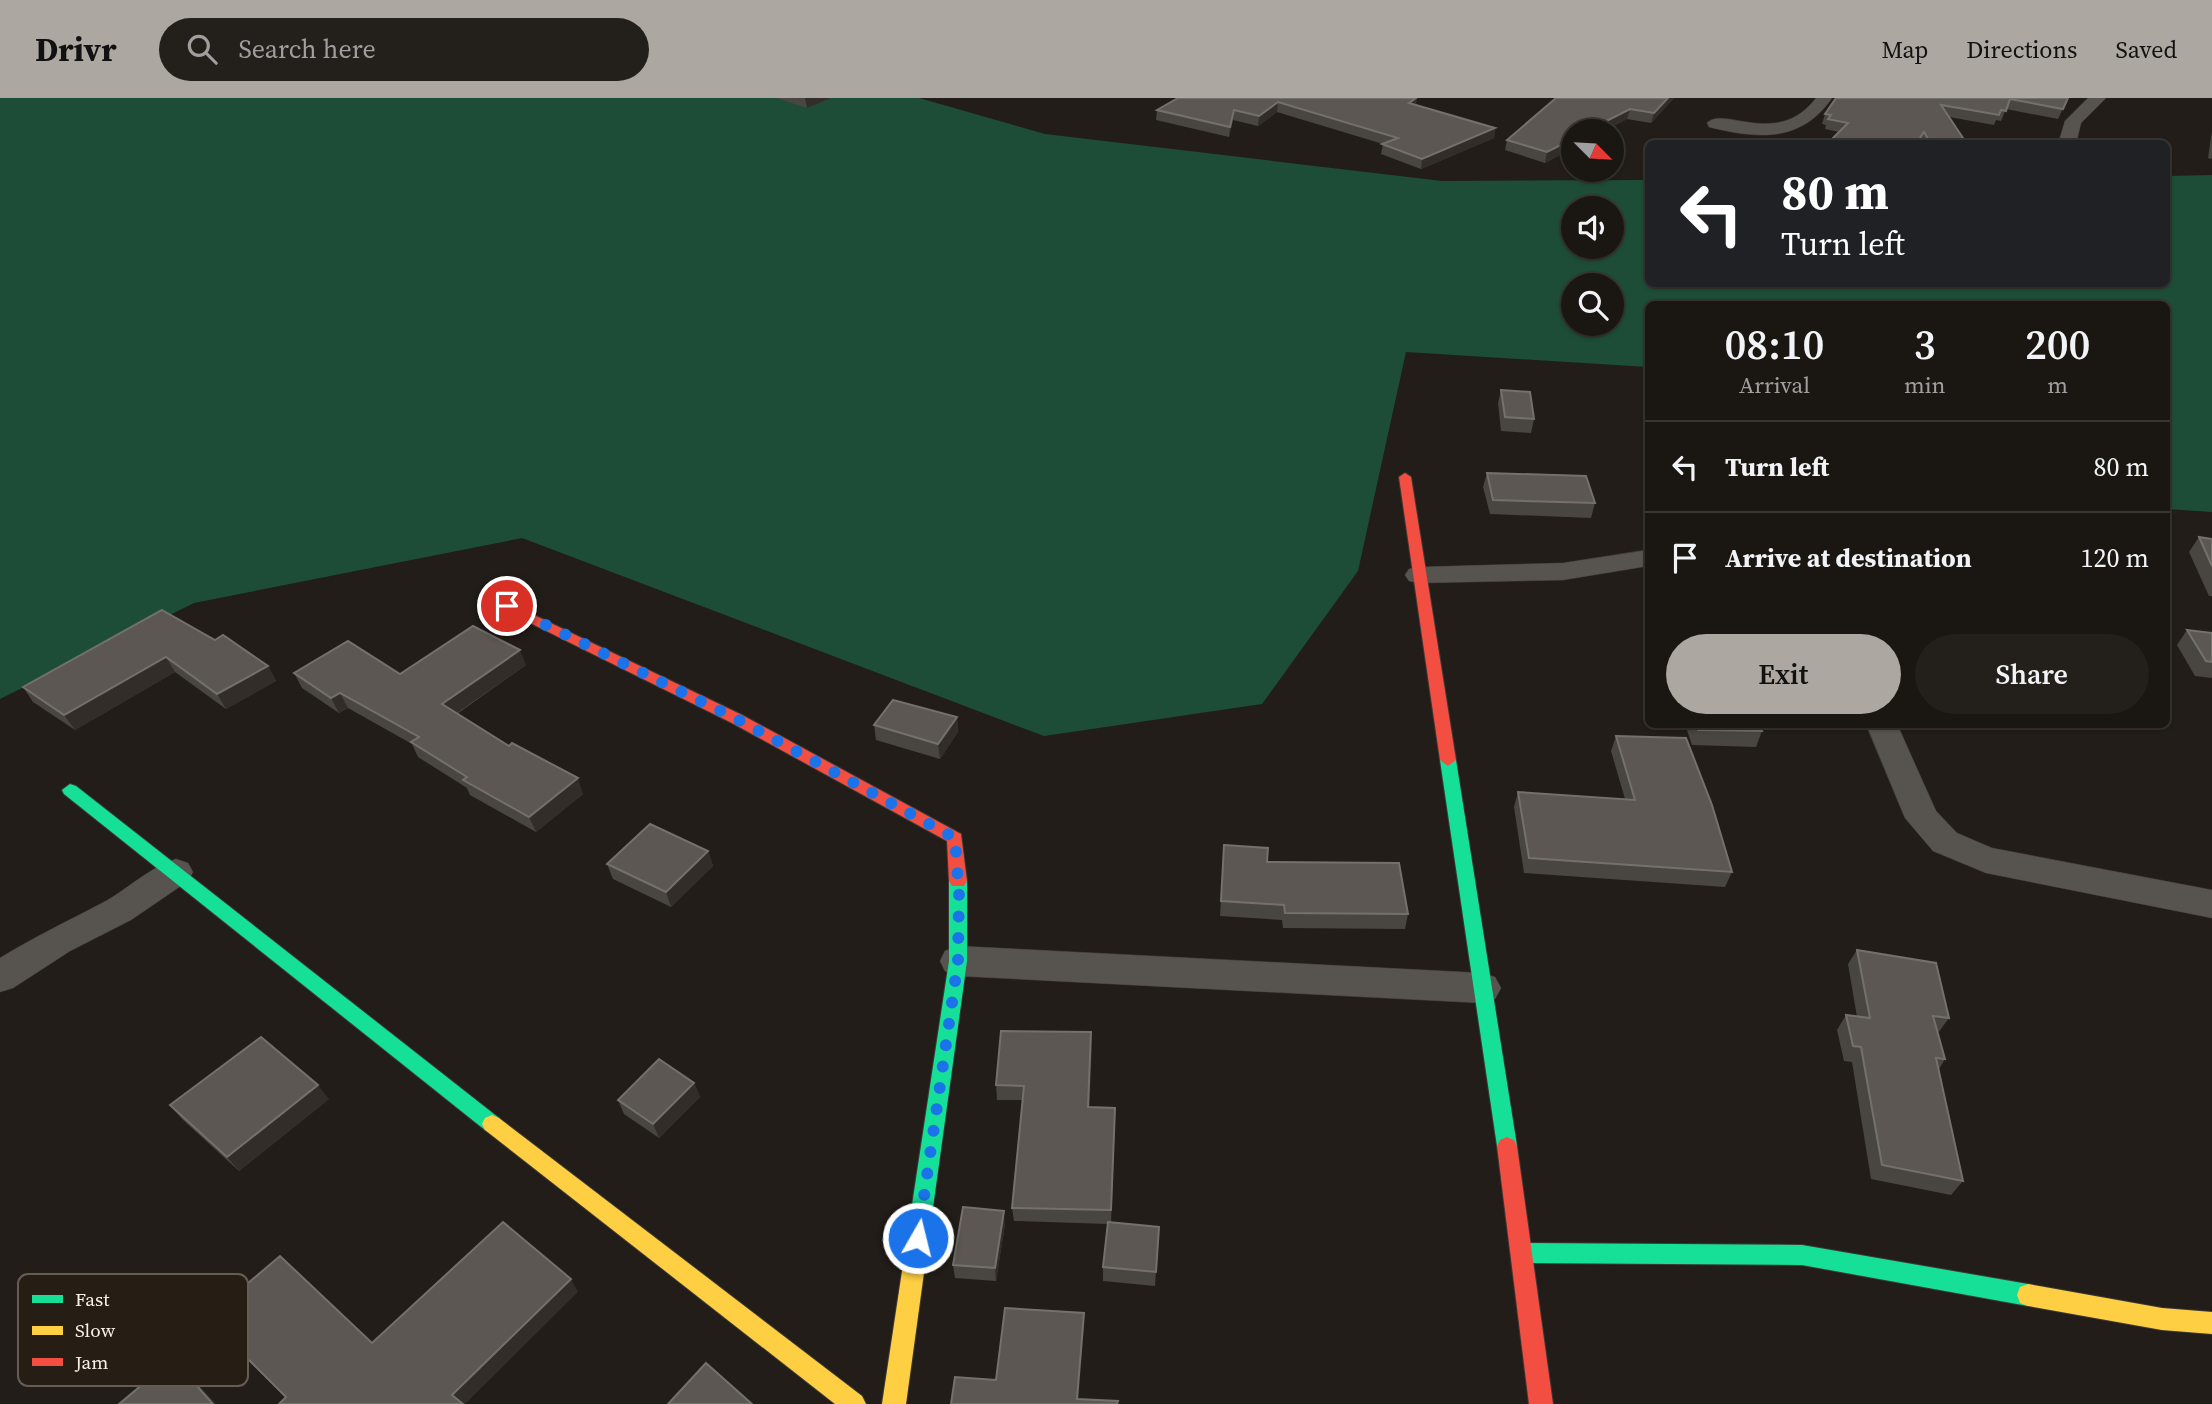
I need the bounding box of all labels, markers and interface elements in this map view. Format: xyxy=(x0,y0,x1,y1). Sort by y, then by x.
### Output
search box xyxy=(159,18,649,81)
text: Drivr xyxy=(35,27,117,72)
icon: search xyxy=(183,30,221,68)
text: Search here xyxy=(239,31,376,67)
text: Map xyxy=(1881,33,1928,66)
text: Directions xyxy=(1966,33,2077,66)
text: Saved xyxy=(2115,33,2177,66)
north arrow xyxy=(1561,119,1624,182)
map controls xyxy=(1561,119,1624,336)
text: 80 m xyxy=(1781,158,1889,225)
icon: left xyxy=(1666,168,1757,259)
button: sound xyxy=(1561,196,1624,259)
text: Turn left xyxy=(1781,222,1905,266)
button: search xyxy=(1561,273,1624,336)
text: 08:10 xyxy=(1724,315,1824,373)
text: 3 xyxy=(1914,315,1936,373)
text: 200 xyxy=(2025,315,2090,373)
text: Arrival xyxy=(1739,369,1810,401)
text: min xyxy=(1904,369,1945,401)
text: m xyxy=(2047,369,2068,401)
icon: left xyxy=(1666,448,1704,486)
text: Turn left xyxy=(1725,449,1829,485)
text: 80 m xyxy=(2094,449,2149,485)
icon: arrive xyxy=(1666,539,1704,577)
text: Arrive at destination xyxy=(1725,540,1972,576)
text: 120 m xyxy=(2081,540,2149,576)
pin xyxy=(477,576,537,636)
icon: arrive xyxy=(488,587,526,625)
button: Exit xyxy=(1666,634,1901,714)
button: Share xyxy=(1915,634,2149,714)
position arrow xyxy=(881,1201,955,1275)
legend xyxy=(18,1274,248,1386)
text: Fast xyxy=(75,1286,110,1312)
text: Slow xyxy=(75,1317,116,1343)
text: Jam xyxy=(74,1349,108,1375)

